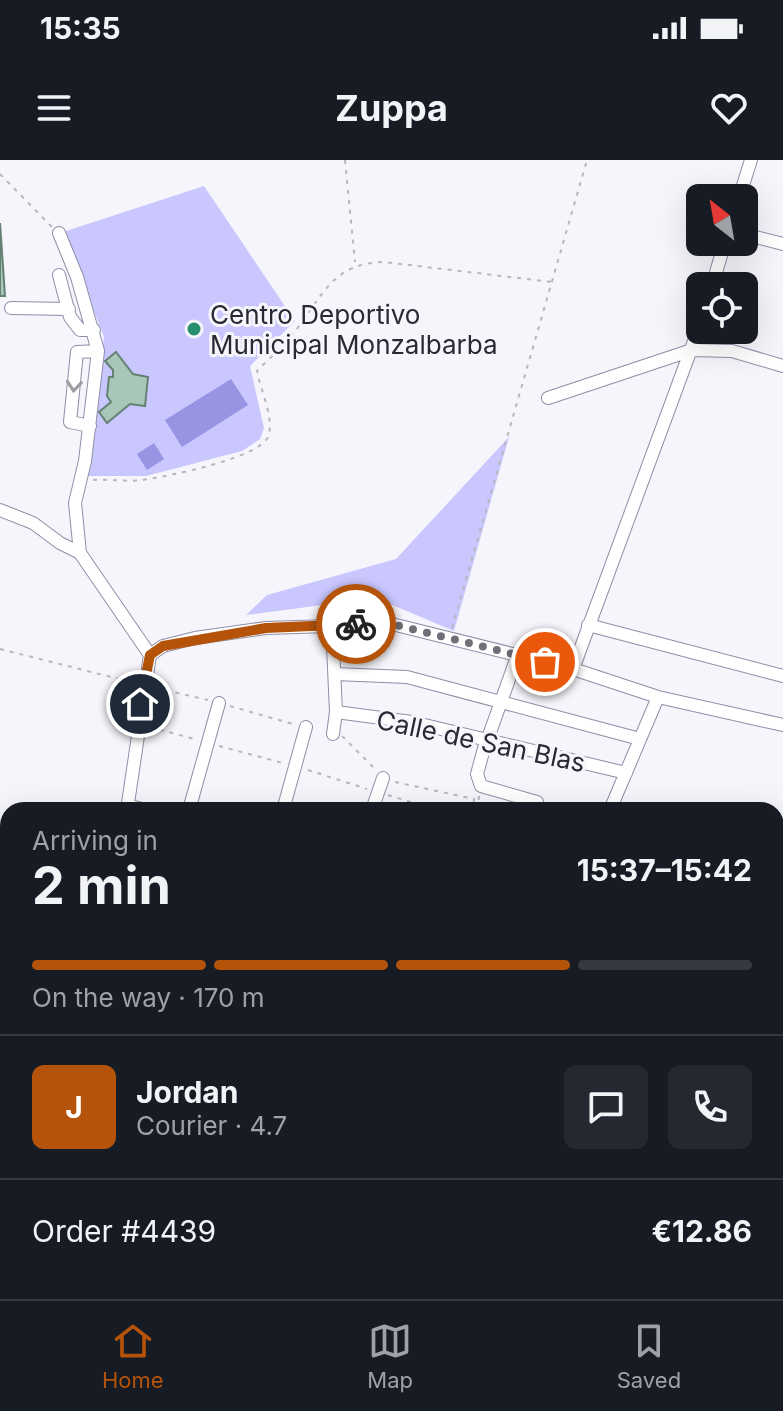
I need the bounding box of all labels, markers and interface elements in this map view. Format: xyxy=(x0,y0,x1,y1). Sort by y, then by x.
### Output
text: 15:35 xyxy=(40,10,121,46)
icon: menu xyxy=(32,86,76,130)
text: Zuppa xyxy=(335,86,448,130)
icon: heart xyxy=(707,86,751,130)
north arrow xyxy=(686,184,758,256)
map controls xyxy=(686,184,758,344)
button: locate xyxy=(686,272,758,344)
place label: Centro Deportivo Municipal Monzalbarba xyxy=(210,299,498,360)
marker: Centro Deportivo Municipal Monzalbarba xyxy=(185,320,203,338)
one-way arrow xyxy=(65,380,82,393)
courier xyxy=(316,584,396,664)
icon: bike xyxy=(334,602,378,646)
pin xyxy=(511,628,579,696)
icon: bag xyxy=(523,640,567,684)
pin xyxy=(106,670,174,738)
icon: home xyxy=(118,682,162,726)
street label: Calle de San Blas xyxy=(374,704,588,778)
text: Arriving in xyxy=(32,825,158,856)
text: 15:37–15:42 xyxy=(577,852,752,888)
text: 2 min xyxy=(32,854,171,917)
text: On the way · 170 m xyxy=(32,982,265,1013)
button: chat xyxy=(564,1065,648,1149)
button: phone xyxy=(668,1065,752,1149)
text: Jordan xyxy=(136,1074,238,1110)
text: J xyxy=(65,1089,83,1125)
text: Courier · 4.7 xyxy=(136,1110,287,1141)
text: Order #4439 xyxy=(32,1213,216,1249)
text: €12.86 xyxy=(651,1213,752,1249)
tab: Home xyxy=(102,1319,164,1393)
tab: Map xyxy=(367,1319,413,1393)
tab: Saved xyxy=(617,1319,681,1393)

